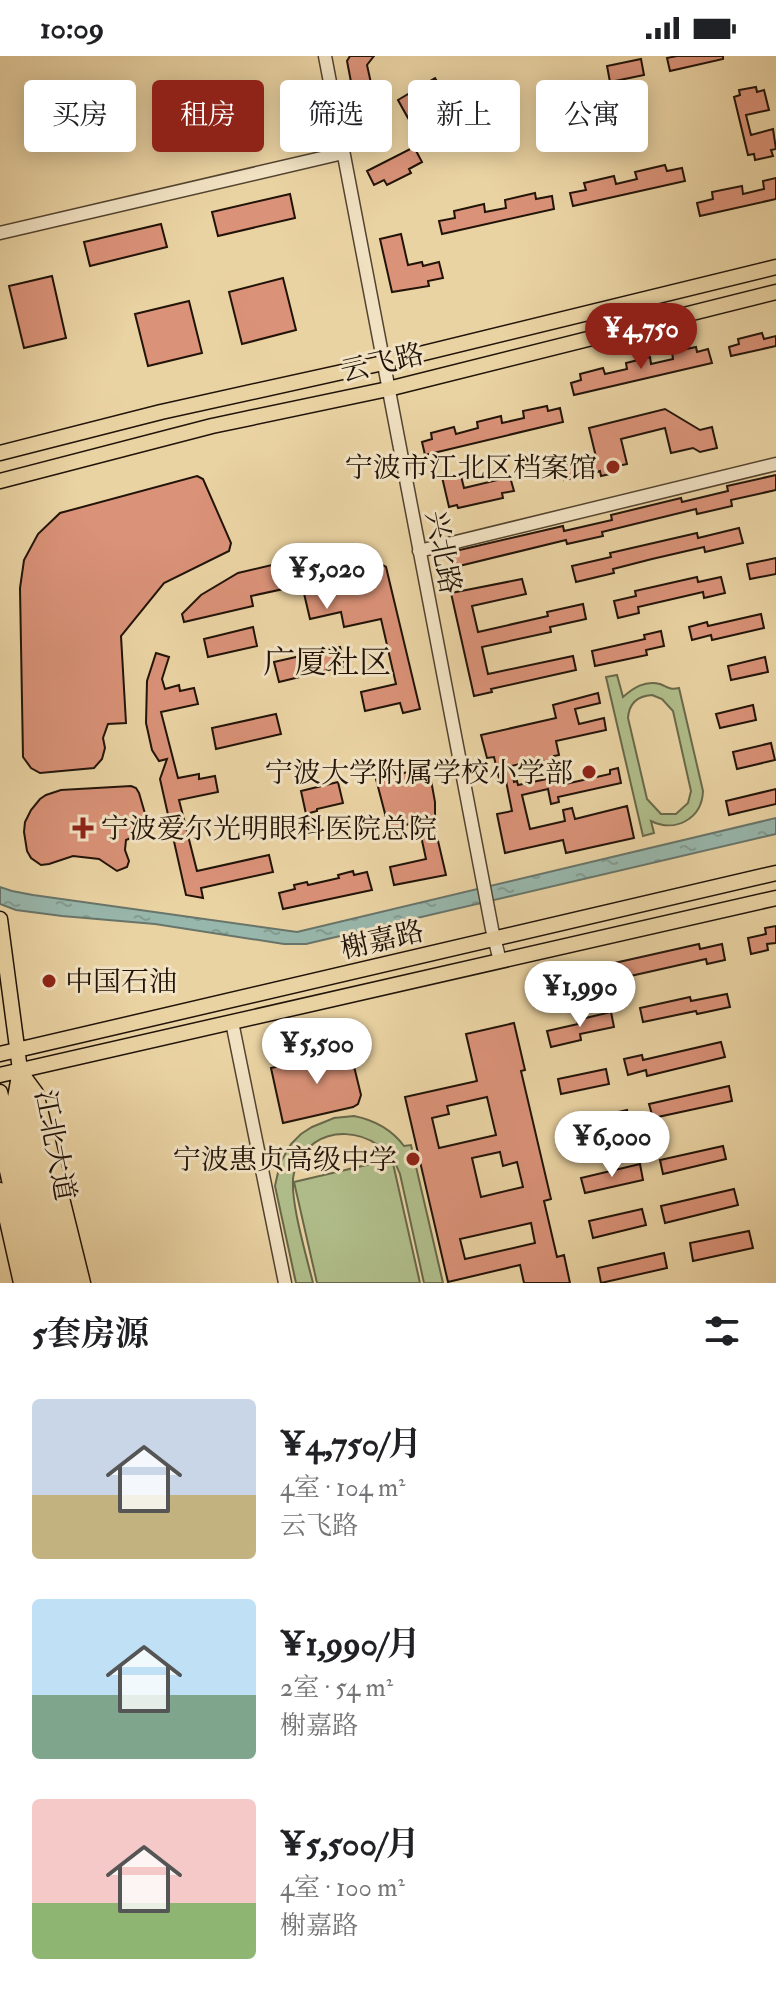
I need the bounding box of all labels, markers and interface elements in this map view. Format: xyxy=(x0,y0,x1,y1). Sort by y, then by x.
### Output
text: 10:09 xyxy=(40,10,104,47)
chip: 买房 xyxy=(24,80,136,152)
chip: 租房 xyxy=(152,80,264,152)
chip: 筛选 xyxy=(280,80,392,152)
chip: 新上 xyxy=(408,80,520,152)
chip: 公寓 xyxy=(536,80,648,152)
pin: ¥4,750 xyxy=(576,303,706,371)
text: ¥4,750 xyxy=(603,313,679,345)
street label: 云飞路 xyxy=(337,337,427,390)
place label: 宁波市江北区档案馆 xyxy=(345,451,597,486)
marker: 宁波市江北区档案馆 xyxy=(604,458,622,476)
street label: 兴北路 xyxy=(417,508,468,597)
pin: ¥5,020 xyxy=(262,543,392,611)
text: ¥5,020 xyxy=(289,553,365,585)
district label: 广厦社区 xyxy=(263,643,391,683)
place label: 宁波大学附属学校小学部 xyxy=(265,756,573,791)
marker: 宁波大学附属学校小学部 xyxy=(580,763,598,781)
place label: 宁波爱尔光明眼科医院总院 xyxy=(101,812,437,847)
marker: 宁波爱尔光明眼科医院总院 xyxy=(72,817,94,839)
street label: 榭嘉路 xyxy=(337,914,427,967)
pin: ¥1,990 xyxy=(515,961,645,1029)
place label: 中国石油 xyxy=(65,965,177,1000)
text: ¥1,990 xyxy=(543,971,617,1003)
marker: 中国石油 xyxy=(40,972,58,990)
pin: ¥5,500 xyxy=(252,1018,382,1086)
text: ¥5,500 xyxy=(280,1028,354,1060)
street label: 江北大道 xyxy=(27,1087,82,1204)
pin: ¥6,000 xyxy=(547,1111,677,1179)
text: ¥6,000 xyxy=(573,1121,651,1153)
place label: 宁波惠贞高级中学 xyxy=(173,1143,397,1178)
marker: 宁波惠贞高级中学 xyxy=(404,1150,422,1168)
icon: filters xyxy=(700,1309,744,1353)
text: 5套房源 xyxy=(32,1313,149,1356)
text: ¥4,750/月 xyxy=(280,1423,422,1466)
icon: home xyxy=(96,1431,192,1527)
text: 4室 · 104 m² xyxy=(280,1472,405,1504)
text: 云飞路 xyxy=(280,1510,358,1542)
text: ¥1,990/月 xyxy=(280,1623,421,1666)
icon: home xyxy=(96,1631,192,1727)
text: 2室 · 54 m² xyxy=(280,1672,393,1704)
text: 榭嘉路 xyxy=(280,1710,358,1742)
text: ¥5,500/月 xyxy=(280,1823,420,1866)
icon: home xyxy=(96,1831,192,1927)
text: 4室 · 100 m² xyxy=(280,1872,405,1904)
text: 榭嘉路 xyxy=(280,1910,358,1942)

